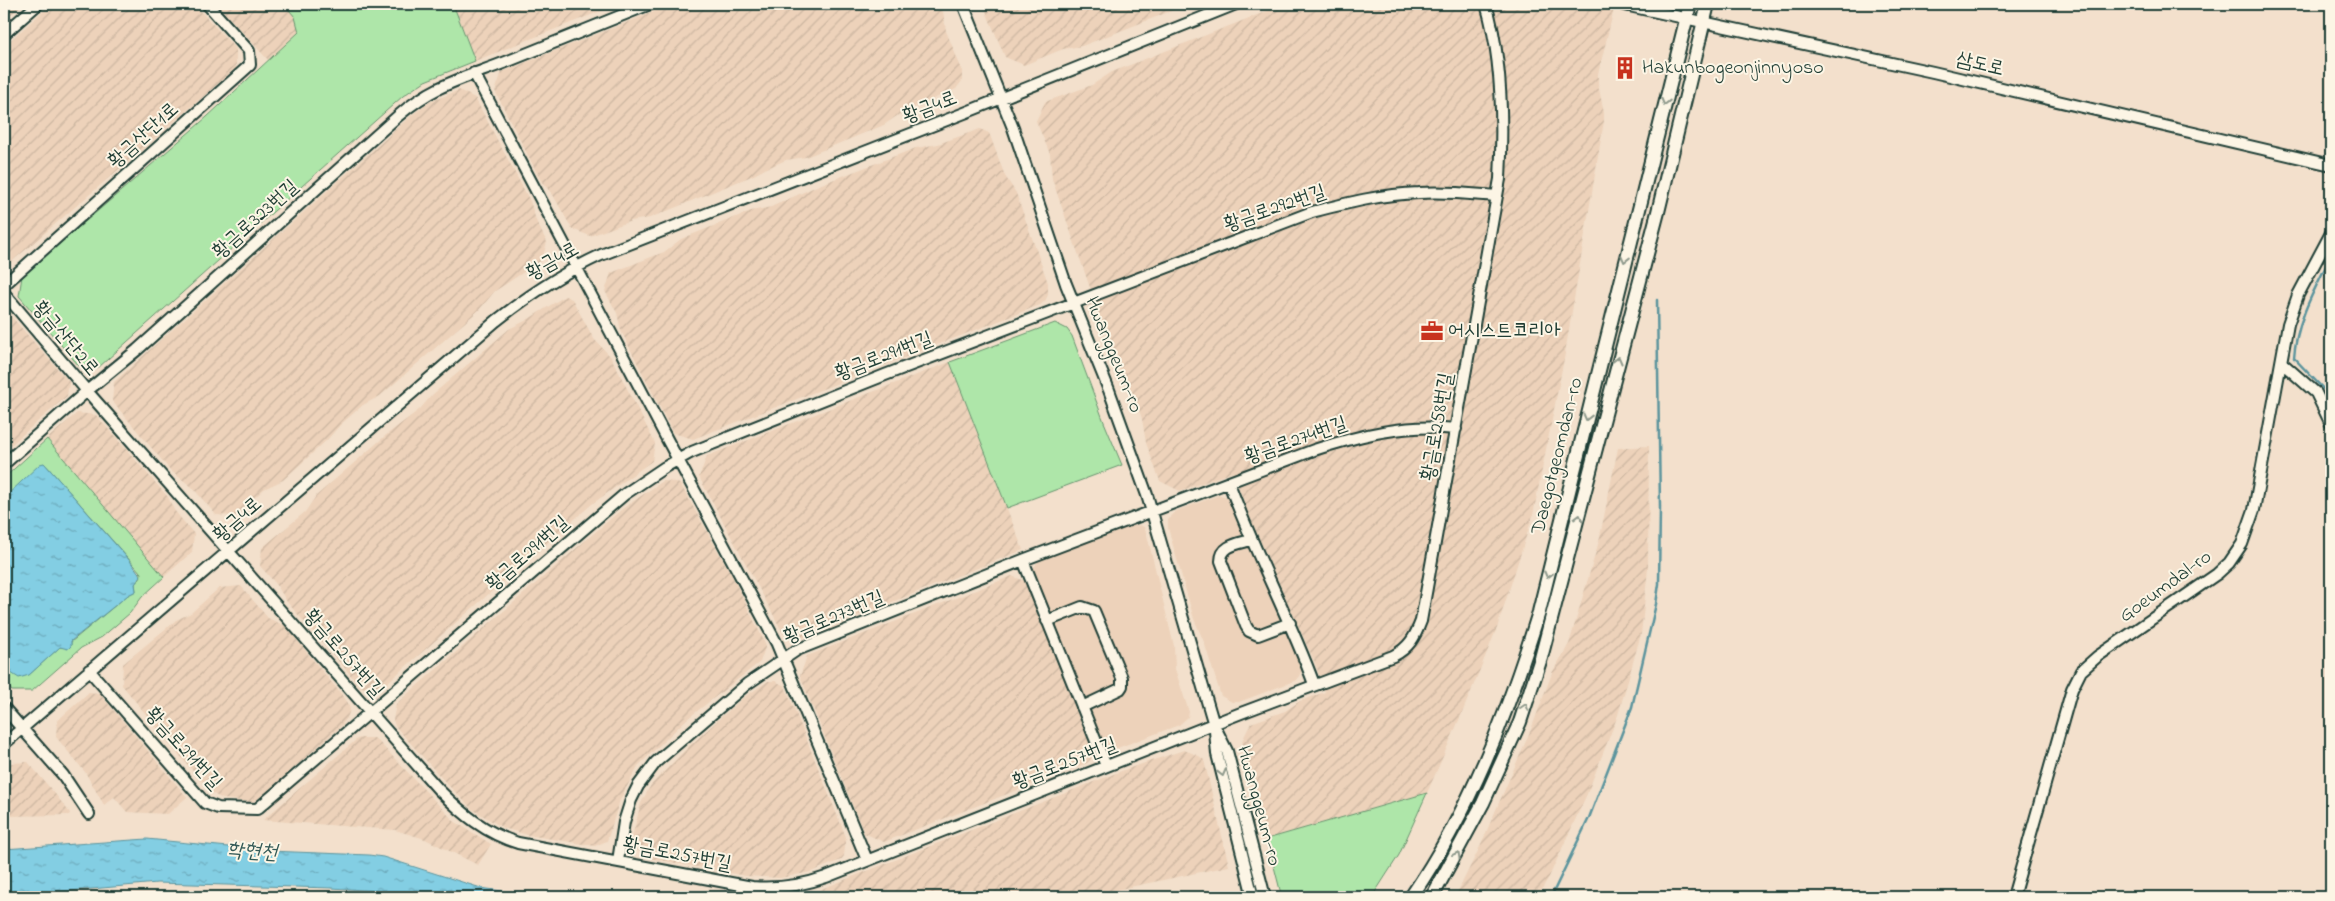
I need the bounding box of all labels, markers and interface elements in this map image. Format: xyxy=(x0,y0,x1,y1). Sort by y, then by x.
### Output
street label: 삼도로 xyxy=(1953,45,2007,85)
place label: Hakunbogeonjinnyoso xyxy=(1642,54,1824,84)
building icon: Hakunbogeonjinnyoso xyxy=(1612,55,1638,81)
street label: 황금4로 xyxy=(898,84,962,132)
street label: 황금산단1로 xyxy=(102,96,186,176)
one-way arrow xyxy=(1660,97,1670,105)
street label: 황금로323번길 xyxy=(207,173,305,267)
street label: 황금로292번길 xyxy=(1220,178,1330,240)
street label: 황금4로 xyxy=(521,236,585,288)
one-way arrow xyxy=(1620,255,1631,264)
street label: Hwanggeum-ro xyxy=(1076,292,1150,418)
street label: 황금산단2로 xyxy=(25,295,105,383)
place label: 어시스트코리아 xyxy=(1448,317,1561,346)
office icon: 어시스트코리아 xyxy=(1419,318,1445,344)
street label: 황금로291번길 xyxy=(831,325,937,389)
one-way arrow xyxy=(1612,356,1623,364)
street label: 황금로258번길 xyxy=(1414,371,1462,483)
street label: Daegotgeomdan-ro xyxy=(1524,375,1592,539)
street label: 황금로274번길 xyxy=(1241,410,1351,472)
one-way arrow xyxy=(1582,413,1593,422)
street label: 황금4로 xyxy=(207,491,269,549)
street label: 황금로291번길 xyxy=(480,509,576,599)
one-way arrow xyxy=(1573,513,1584,522)
street label: Goeumdal-ro xyxy=(2114,543,2218,631)
one-way arrow xyxy=(1543,571,1554,580)
street label: 황금로273번길 xyxy=(779,584,889,652)
street label: 황금로257번길 xyxy=(296,603,390,705)
street label: 황금로291번길 xyxy=(138,701,228,797)
one-way arrow xyxy=(1519,704,1529,712)
street label: 황금로257번길 xyxy=(1008,731,1122,797)
street label: Hwanggeum-ro xyxy=(1227,743,1288,870)
one-way arrow xyxy=(1216,768,1227,777)
street label: 황금로257번길 xyxy=(620,830,734,880)
water label: 학현천 xyxy=(226,835,280,869)
one-way arrow xyxy=(1450,851,1460,860)

